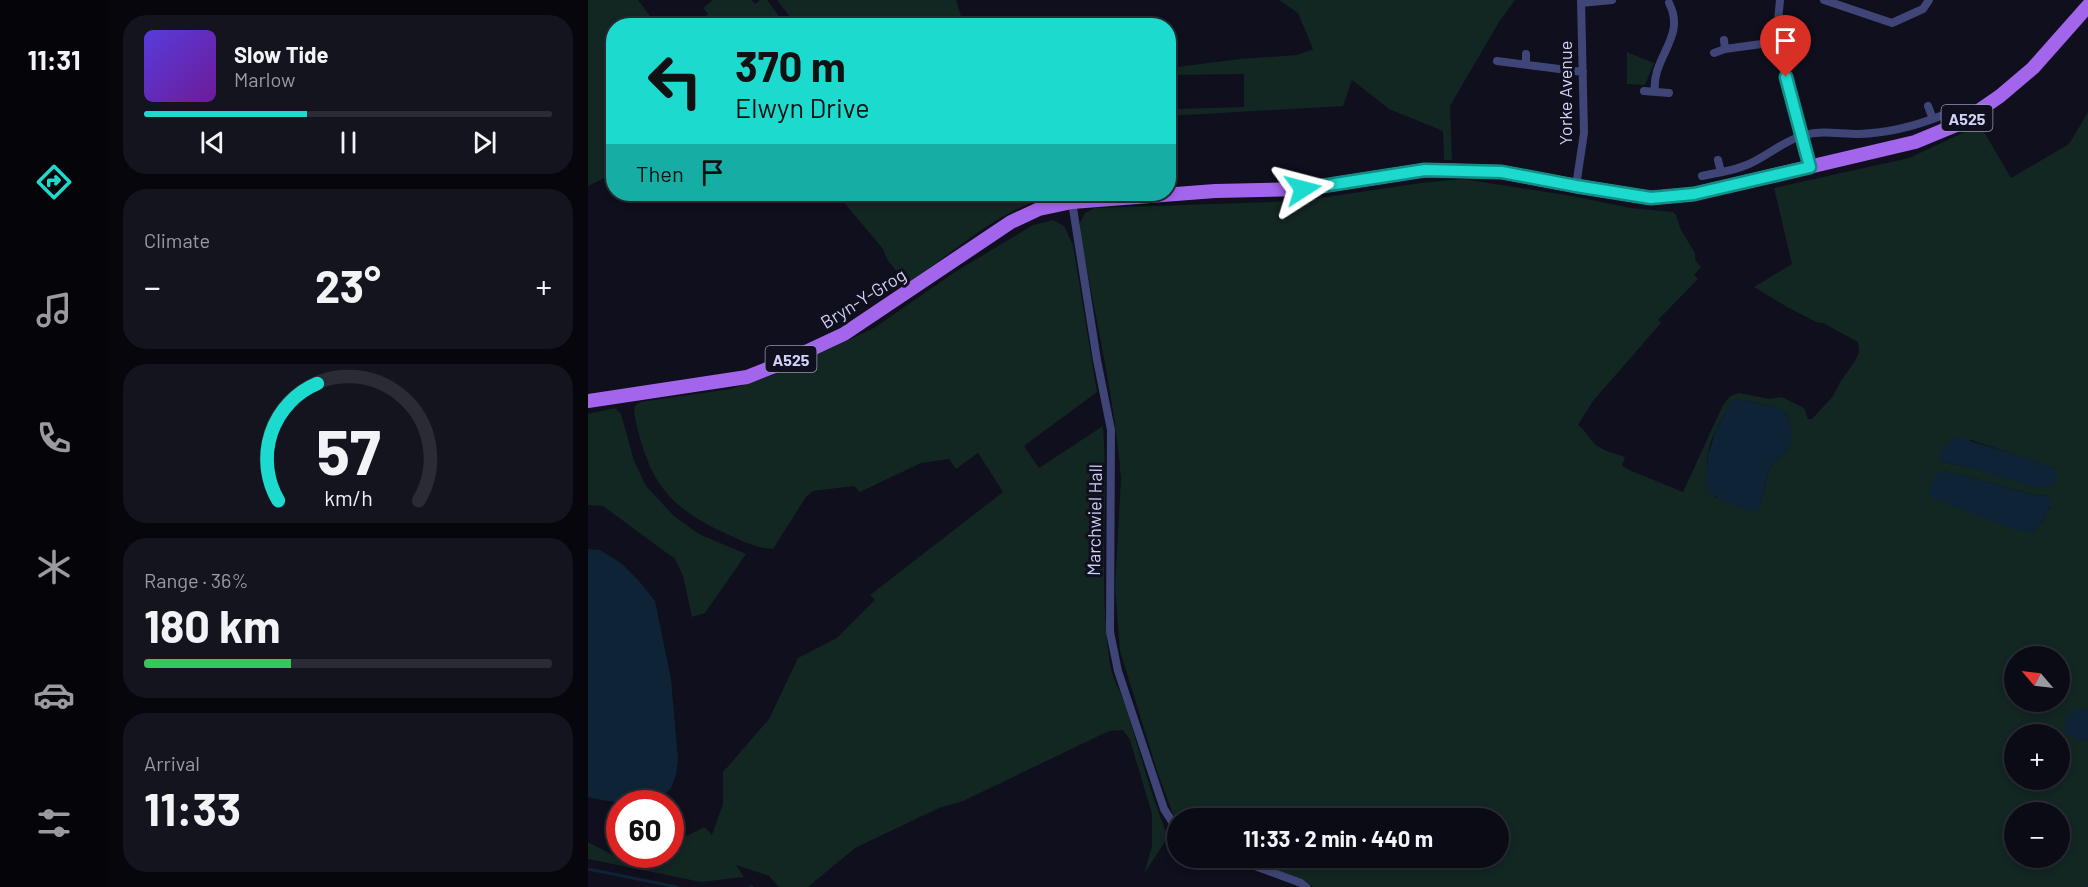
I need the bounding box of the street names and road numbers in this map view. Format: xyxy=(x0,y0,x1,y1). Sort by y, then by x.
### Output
street label: Yorke Avenue xyxy=(1554,41,1576,145)
road number: A525 xyxy=(1942,105,1992,131)
street label: Bryn-Y-Grog xyxy=(816,263,910,333)
road number: A525 xyxy=(766,346,816,372)
street label: Marchwiel Hall xyxy=(1082,464,1106,576)

